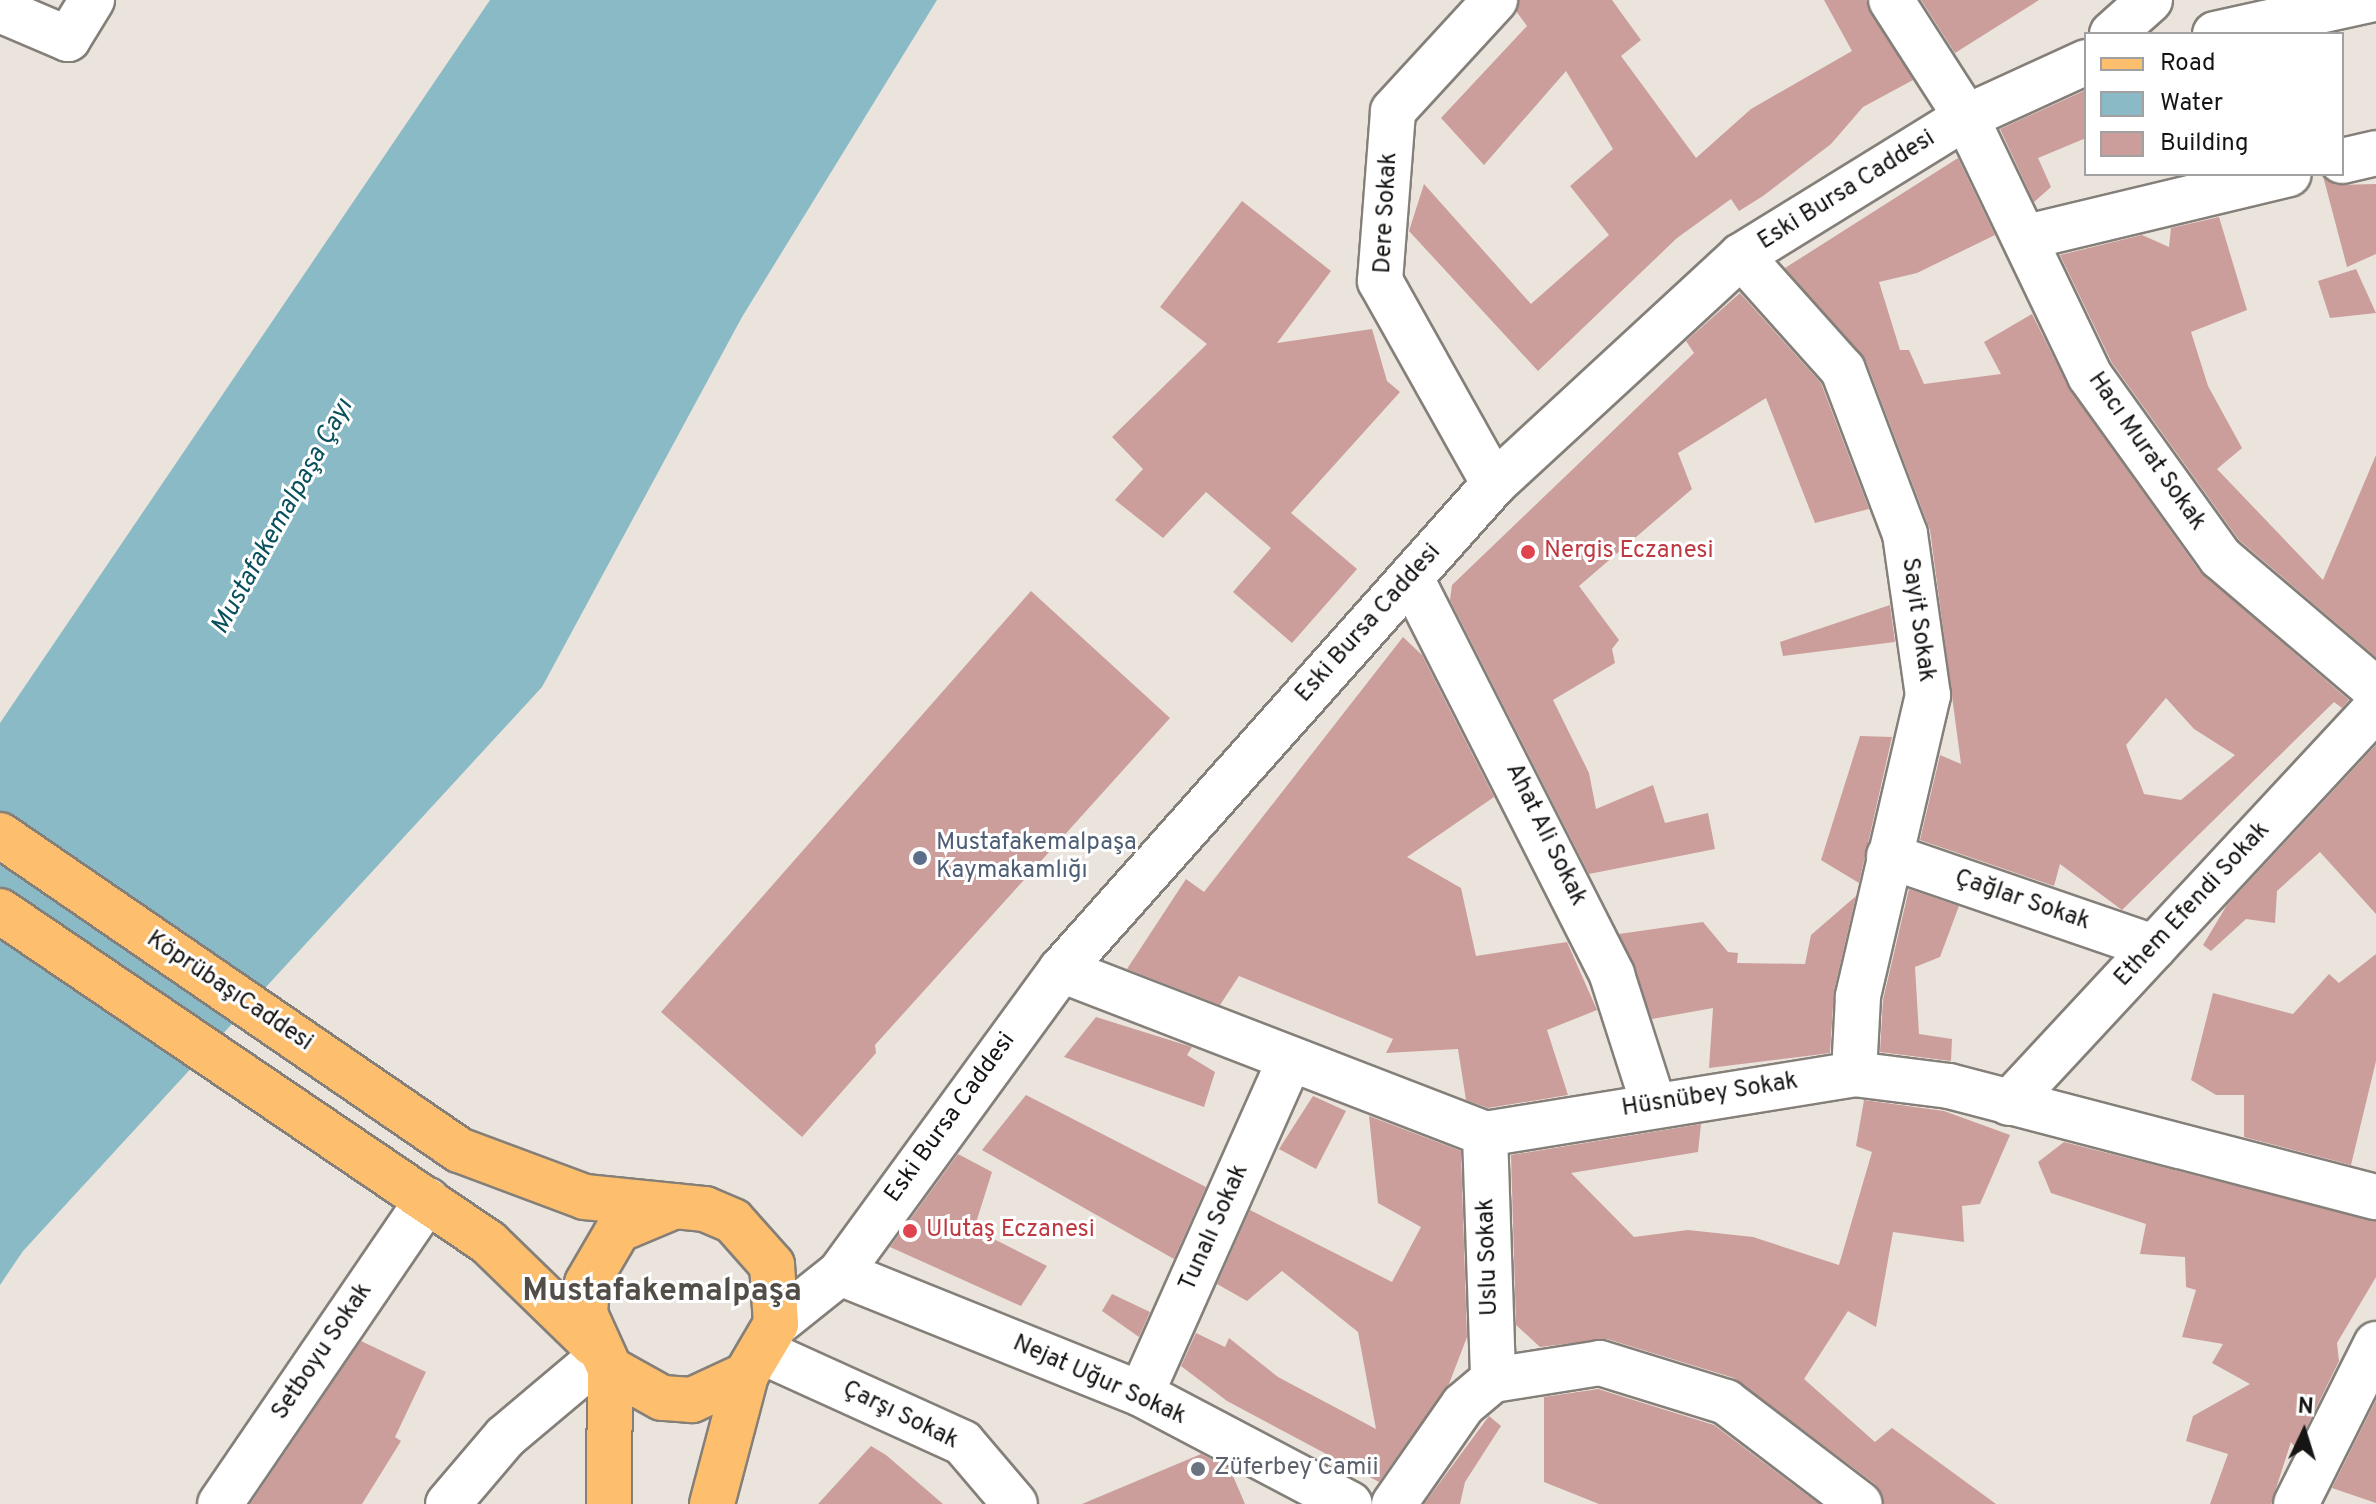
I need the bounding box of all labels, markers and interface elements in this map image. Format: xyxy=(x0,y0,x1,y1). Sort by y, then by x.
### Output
legend xyxy=(2084,32,2344,176)
text: Road xyxy=(2160,49,2216,79)
text: Water xyxy=(2160,89,2223,119)
street label: Eski Bursa Caddesi xyxy=(1753,125,1941,257)
text: Building xyxy=(2160,129,2249,159)
street label: Dere Sokak xyxy=(1369,152,1405,274)
street label: Hacı Murat Sokak xyxy=(2081,367,2211,537)
water label: Mustafakemalpaşa Çayı xyxy=(205,394,361,640)
place label: Nergis Eczanesi xyxy=(1544,538,1714,566)
street label: Eski Bursa Caddesi xyxy=(1290,539,1448,709)
marker: Nergis Eczanesi xyxy=(1519,543,1537,561)
street label: Sayit Sokak xyxy=(1894,556,1940,684)
street label: Ahat Ali Sokak xyxy=(1498,759,1592,911)
street label: Ethem Efendi Sokak xyxy=(2109,817,2277,993)
place label: Mustafakemalpaşa Kaymakamlığı xyxy=(936,830,1137,886)
marker: Mustafakemalpaşa Kaymakamlığı xyxy=(911,849,929,867)
street label: Çağlar Sokak xyxy=(1951,864,2093,938)
street label: KöprübaşıCaddesi xyxy=(140,926,318,1058)
street label: Eski Bursa Caddesi xyxy=(880,1027,1022,1209)
street label: Hüsnübey Sokak xyxy=(1620,1068,1800,1124)
street label: Tunalı Sokak xyxy=(1174,1160,1256,1296)
street label: Uslu Sokak xyxy=(1473,1198,1505,1316)
place label: Ulutaş Eczanesi xyxy=(926,1217,1095,1245)
marker: Ulutaş Eczanesi xyxy=(901,1222,919,1240)
district label: Mustafakemalpaşa xyxy=(522,1273,802,1311)
street label: Setboyu Sokak xyxy=(267,1278,379,1426)
street label: Nejat Uğur Sokak xyxy=(1008,1330,1190,1432)
street label: Çarşı Sokak xyxy=(837,1376,963,1456)
north arrow xyxy=(2264,1392,2344,1472)
text: N xyxy=(2297,1394,2315,1422)
place label: Züferbey Camii xyxy=(1214,1455,1378,1483)
marker: Züferbey Camii xyxy=(1189,1460,1207,1478)

